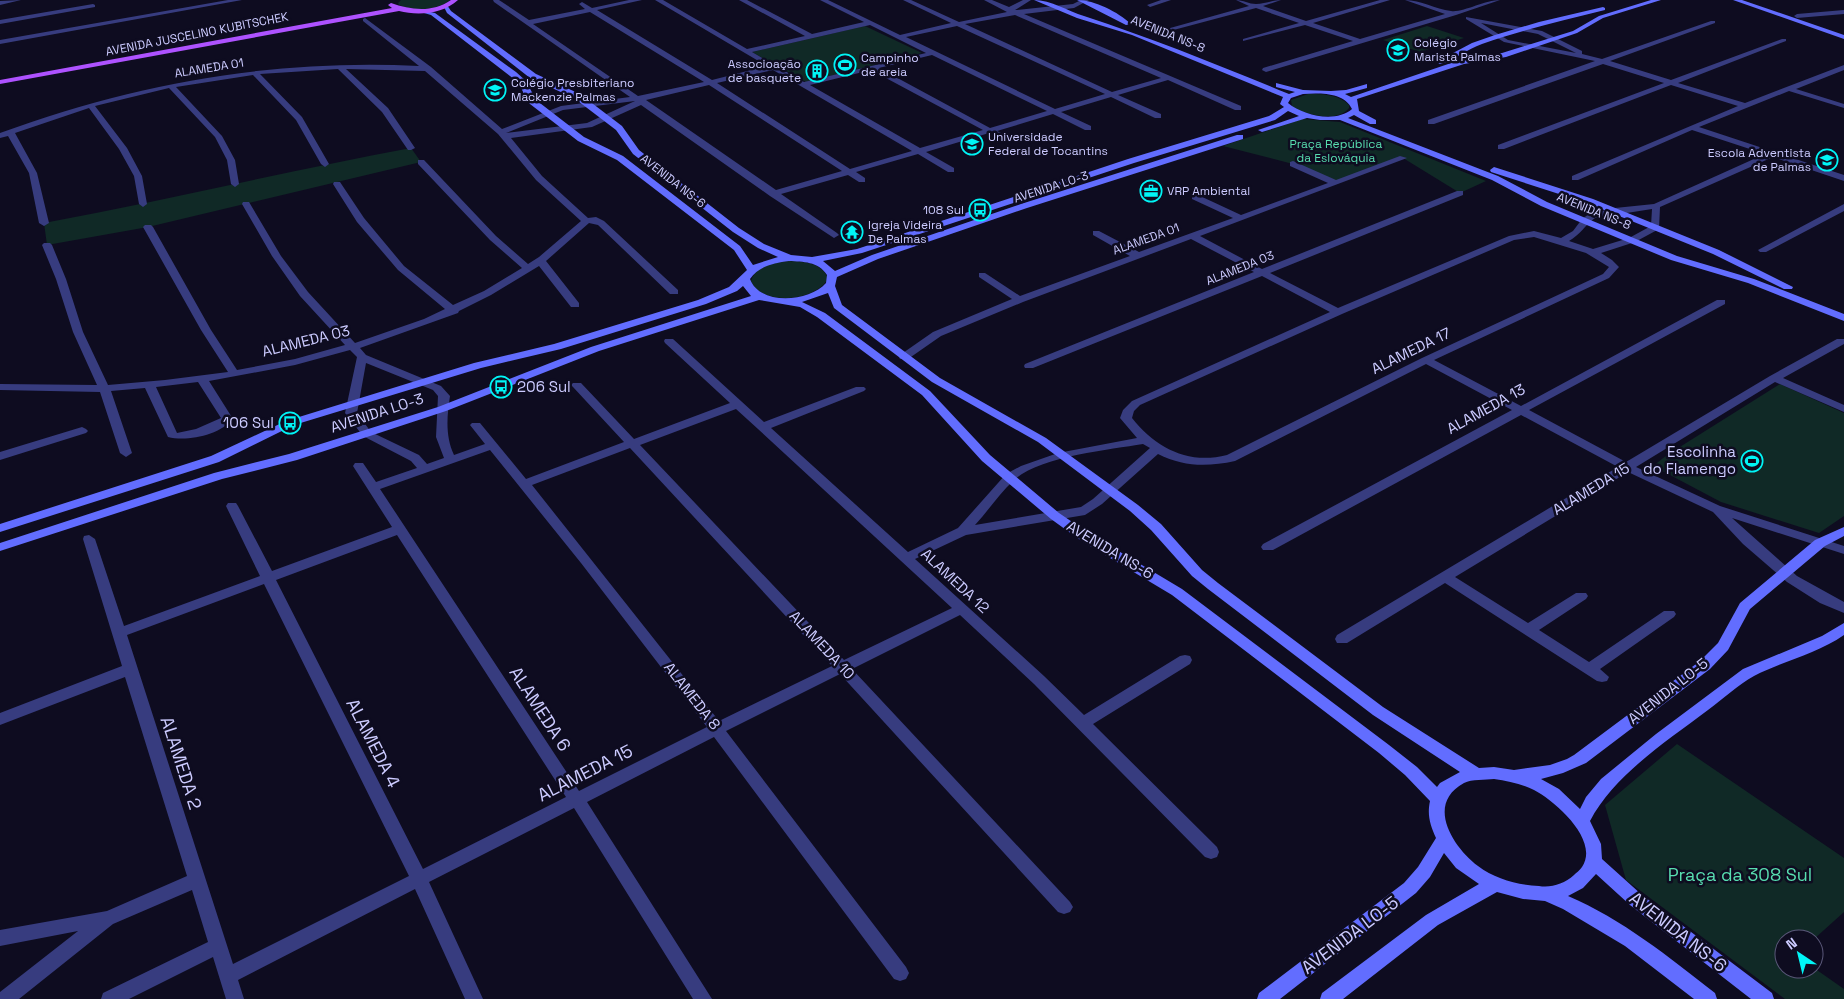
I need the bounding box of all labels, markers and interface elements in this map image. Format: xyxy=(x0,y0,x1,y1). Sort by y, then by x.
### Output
street label: AVENIDA JUSCELINO KUBITSCHEK xyxy=(104,8,290,60)
street label: AVENIDA NS-8 xyxy=(1129,12,1207,56)
place label: Colégio Marista Palmas xyxy=(1414,35,1501,65)
school or university icon: Colégio Marista Palmas xyxy=(1386,38,1410,62)
place label: Campinho de areia xyxy=(861,50,919,80)
sports icon: Campinho de areia xyxy=(833,53,857,77)
street label: ALAMEDA 01 xyxy=(173,55,245,81)
place label: Associoação de basquete xyxy=(728,56,801,86)
building icon: Associoação de basquete xyxy=(805,59,829,83)
place label: Colégio Presbiteriano Mackenzie Palmas xyxy=(511,75,634,105)
school or university icon: Colégio Presbiteriano Mackenzie Palmas xyxy=(483,78,507,102)
place label: Universidade Federal de Tocantins xyxy=(988,129,1108,159)
school or university icon: Universidade Federal de Tocantins xyxy=(960,132,984,156)
park label: Praça República da Eslováquia xyxy=(1290,136,1383,166)
place label: Escola Adventista de Palmas xyxy=(1708,145,1811,175)
school or university icon: Escola Adventista de Palmas xyxy=(1815,148,1839,172)
street label: AVENIDA NS-6 xyxy=(637,151,709,211)
street label: AVENIDA LO-3 xyxy=(1012,167,1090,207)
office icon: VRP Ambiental xyxy=(1139,179,1163,203)
place label: VRP Ambiental xyxy=(1167,183,1250,199)
street label: AVENIDA NS-8 xyxy=(1555,189,1633,233)
bus stop icon: 108 Sul xyxy=(968,198,992,222)
place label: 108 Sul xyxy=(923,202,964,218)
place label: Igreja Videira De Palmas xyxy=(868,217,942,247)
temple icon: Igreja Videira De Palmas xyxy=(840,220,864,244)
street label: ALAMEDA 01 xyxy=(1110,220,1182,258)
street label: ALAMEDA 03 xyxy=(1204,247,1276,289)
street label: ALAMEDA 03 xyxy=(260,320,352,361)
street label: ALAMEDA 17 xyxy=(1368,323,1454,378)
bus stop icon: 206 Sul xyxy=(489,375,513,399)
place label: 206 Sul xyxy=(517,377,571,396)
street label: ALAMEDA 13 xyxy=(1443,379,1528,438)
street label: AVENIDA LO-3 xyxy=(328,389,426,437)
bus stop icon: 106 Sul xyxy=(278,411,302,435)
place label: 106 Sul xyxy=(223,413,274,432)
place label: Escolinha do Flamengo xyxy=(1643,442,1736,478)
sports icon: Escolinha do Flamengo xyxy=(1740,449,1764,473)
street label: ALAMEDA 15 xyxy=(1549,458,1633,519)
street label: AVENIDA NS-6 xyxy=(1063,516,1157,583)
street label: ALAMEDA 12 xyxy=(917,544,994,617)
street label: ALAMEDA 10 xyxy=(786,606,859,683)
street label: AVENIDA LO-5 xyxy=(1624,653,1712,728)
street label: ALAMEDA 8 xyxy=(660,658,725,733)
street label: ALAMEDA 6 xyxy=(504,662,576,756)
street label: ALAMEDA 4 xyxy=(341,694,406,791)
street label: ALAMEDA 2 xyxy=(156,713,207,812)
street label: ALAMEDA 15 xyxy=(533,739,636,806)
park label: Praça da 308 Sul xyxy=(1668,863,1812,886)
street label: AVENIDA NS-6 xyxy=(1625,886,1732,977)
street label: AVENIDA LO-5 xyxy=(1296,891,1403,979)
north arrow xyxy=(1774,929,1824,979)
text: N xyxy=(1783,933,1801,953)

